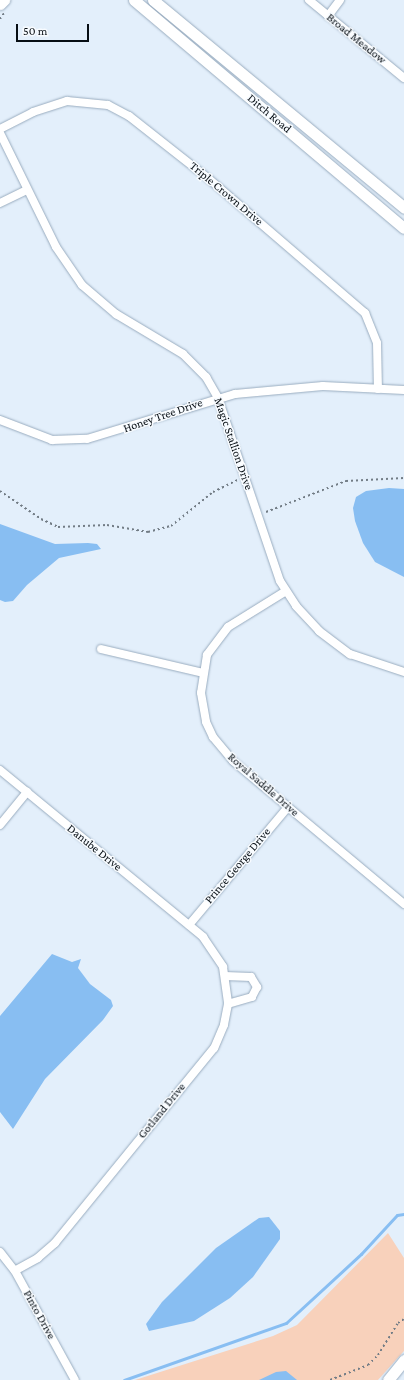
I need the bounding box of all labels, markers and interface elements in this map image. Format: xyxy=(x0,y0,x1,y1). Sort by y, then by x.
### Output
street label: Broad Meadow xyxy=(323,11,389,67)
scale bar xyxy=(18,16,91,42)
text: 50 m xyxy=(23,24,47,38)
street label: Ditch Road xyxy=(244,91,294,137)
street label: Triple Crown Drive xyxy=(186,159,266,229)
street label: Honey Tree Drive xyxy=(122,396,204,436)
street label: Magic Stallion Drive xyxy=(210,396,256,492)
street label: Royal Saddle Drive xyxy=(225,750,301,820)
street label: Danube Drive xyxy=(64,822,124,874)
street label: Prince George Drive xyxy=(202,825,274,907)
street label: Gotland Drive xyxy=(135,1080,189,1142)
street label: Pinto Drive xyxy=(20,1288,58,1342)

